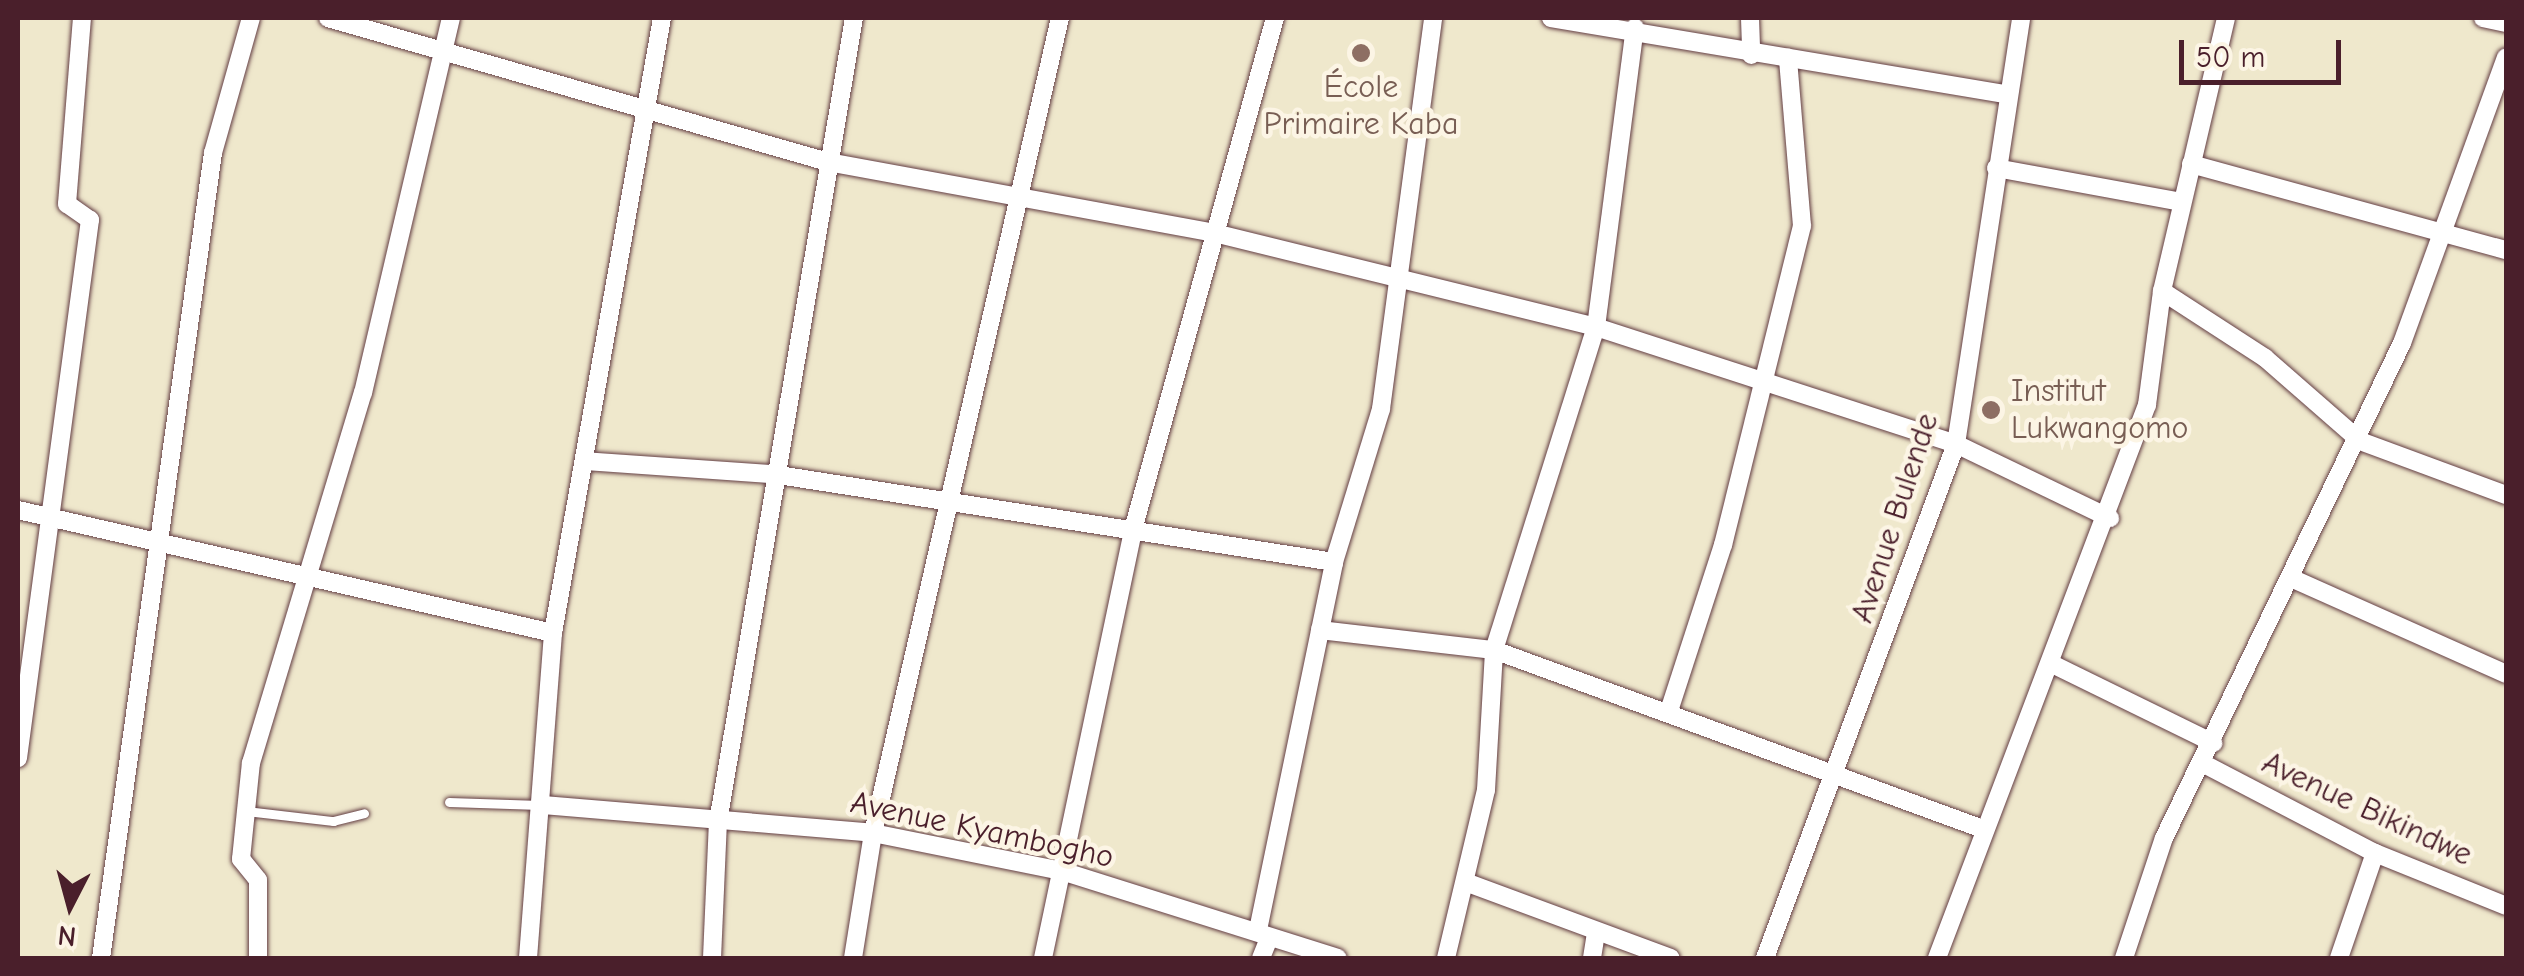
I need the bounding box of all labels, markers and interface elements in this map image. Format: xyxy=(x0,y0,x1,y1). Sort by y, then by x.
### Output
scale bar xyxy=(2184,20,2346,82)
text: 50 m xyxy=(2196,40,2265,75)
marker: École Primaire Kaba xyxy=(1350,42,1372,64)
place label: École Primaire Kaba xyxy=(1263,69,1459,144)
place label: Institut Lukwangomo xyxy=(2011,373,2189,448)
marker: Institut Lukwangomo xyxy=(1980,399,2002,421)
street label: Avenue Bulende xyxy=(1843,408,1947,628)
street label: Avenue Bikindwe xyxy=(2256,744,2478,874)
street label: Avenue Kyambogho xyxy=(847,783,1117,877)
north arrow xyxy=(20,856,120,956)
text: N xyxy=(56,919,78,953)

